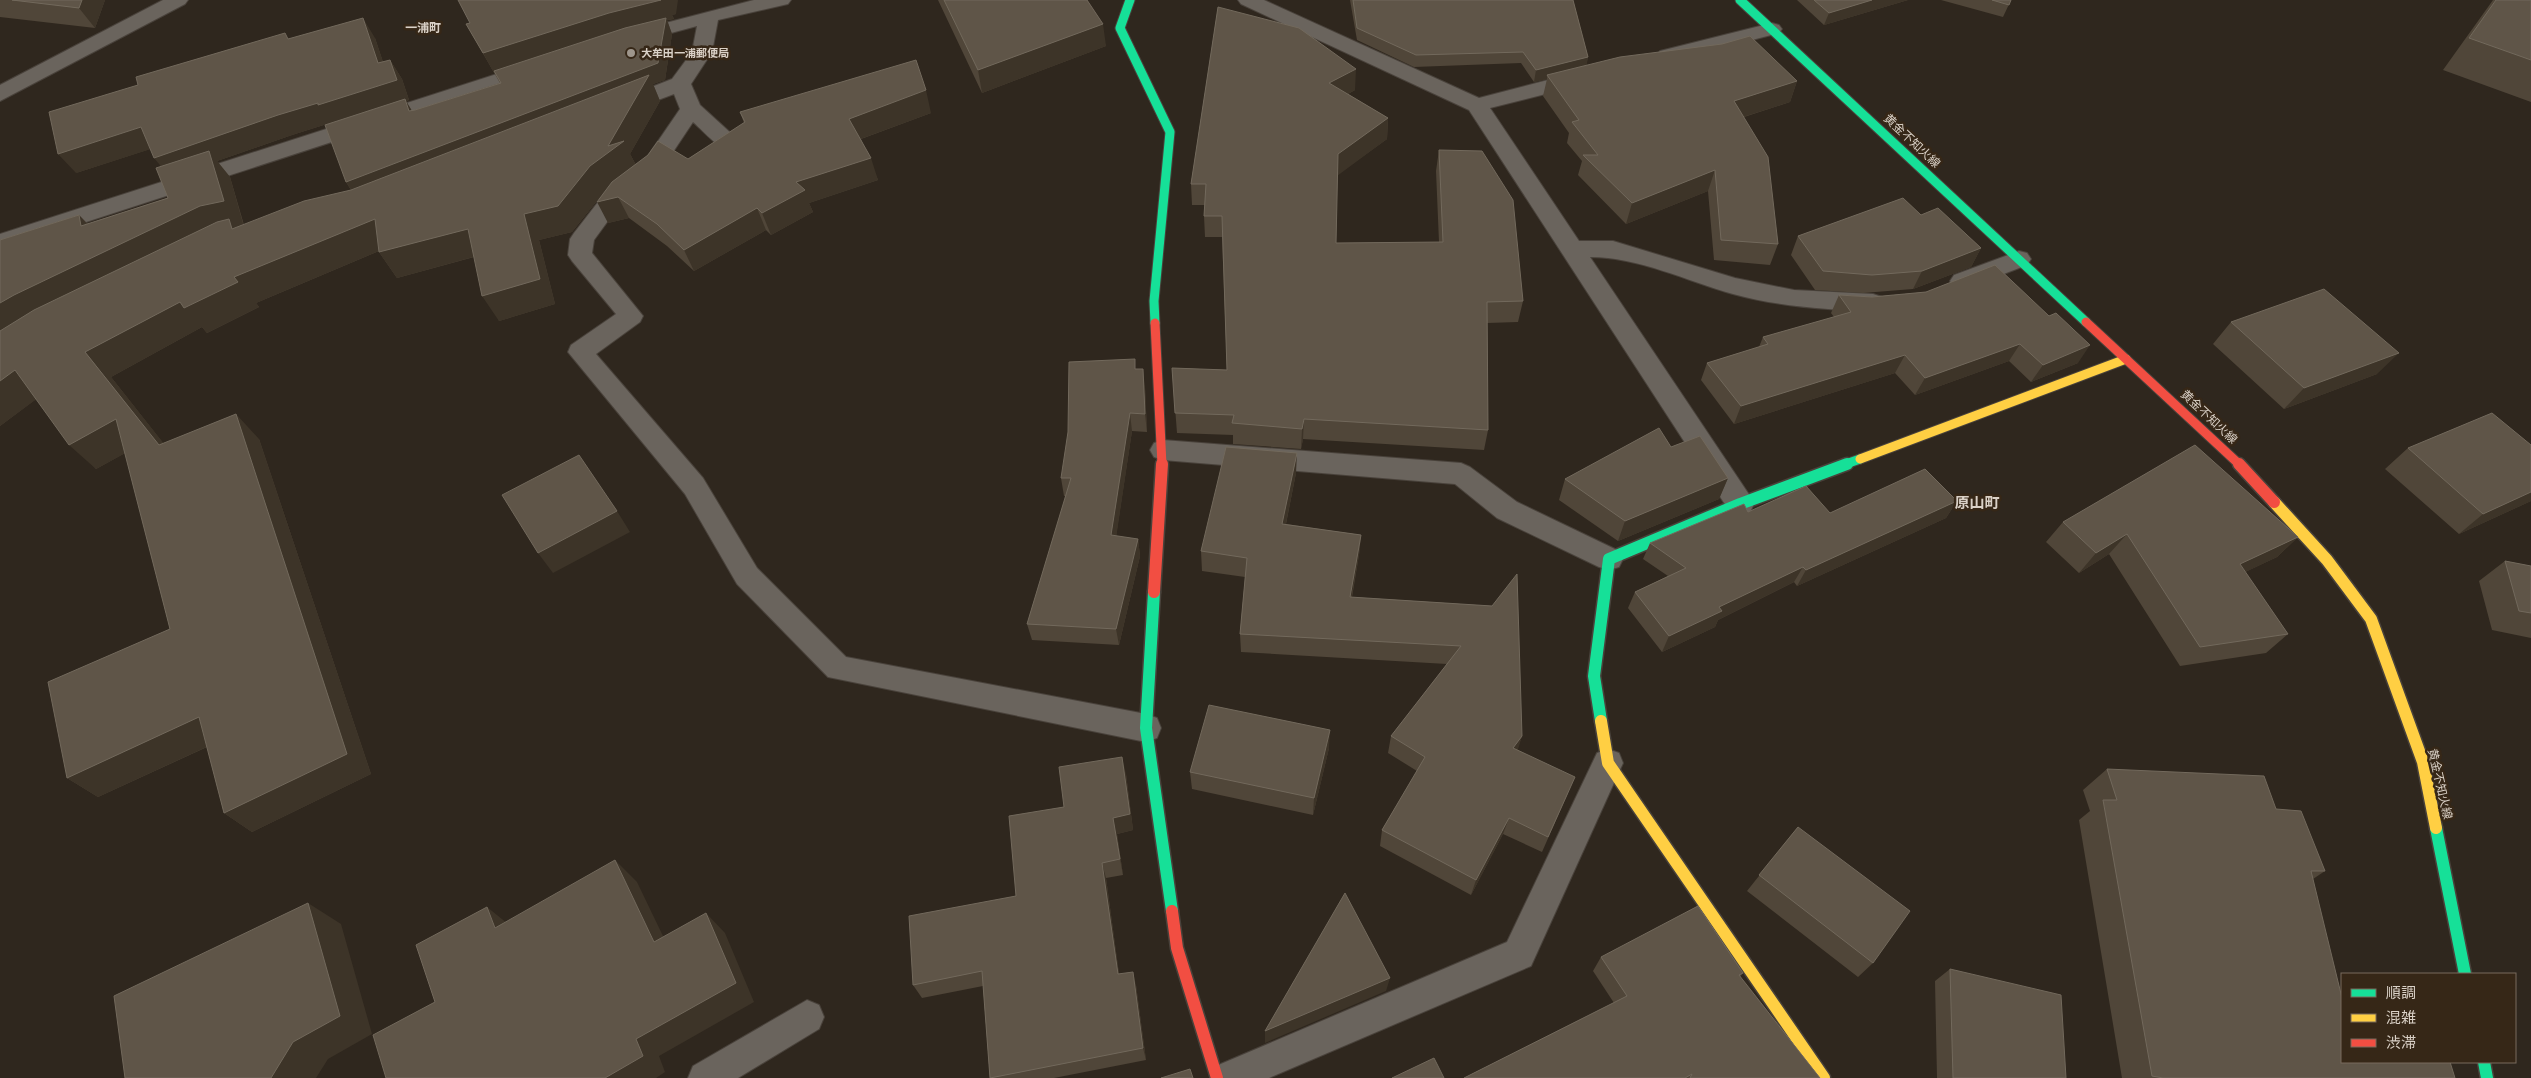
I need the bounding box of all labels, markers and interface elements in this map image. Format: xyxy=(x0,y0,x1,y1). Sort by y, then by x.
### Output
district label: 一浦町 xyxy=(405,19,441,36)
place label: 大牟田一浦郵便局 xyxy=(641,45,729,60)
marker: 大牟田一浦郵便局 xyxy=(625,47,637,59)
street label: 黄金不知火線 xyxy=(1880,110,1944,171)
street label: 黄金不知火線 xyxy=(2177,386,2241,447)
district label: 原山町 xyxy=(1954,492,2000,512)
street label: 黄金不知火線 xyxy=(2424,747,2457,821)
legend xyxy=(2341,973,2516,1063)
text: 順調 xyxy=(2386,982,2416,1002)
text: 混雑 xyxy=(2386,1007,2416,1027)
text: 渋滞 xyxy=(2386,1032,2416,1052)

